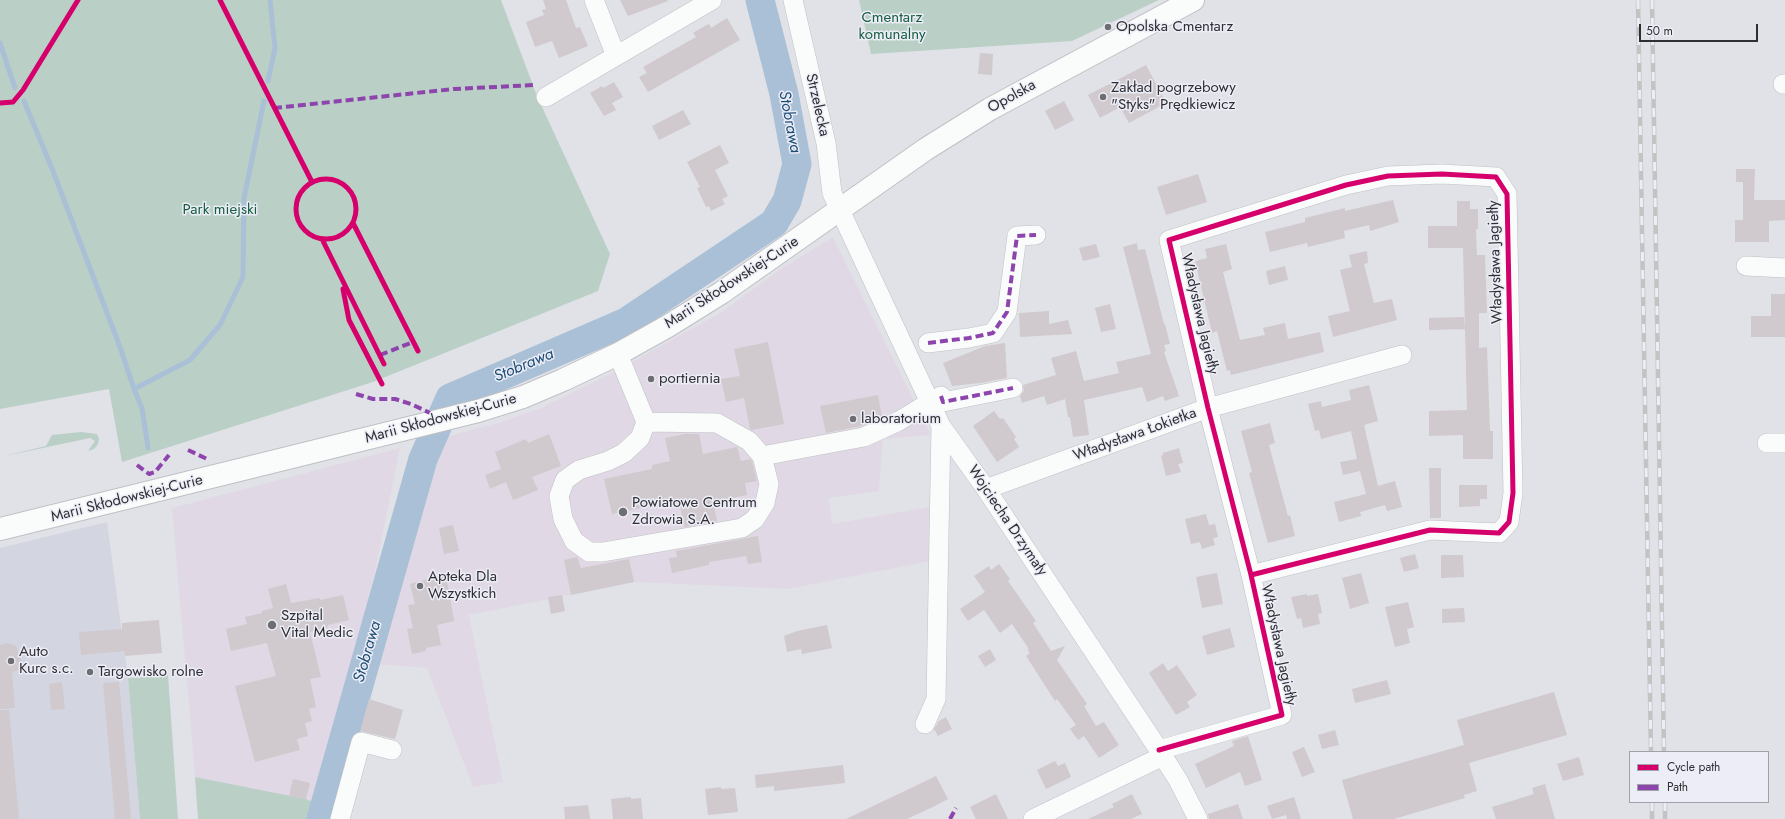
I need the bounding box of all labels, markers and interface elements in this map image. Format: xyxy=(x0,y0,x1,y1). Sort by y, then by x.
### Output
park label: Cmentarz komunalny xyxy=(858,9,926,44)
scale bar xyxy=(1641,16,1760,42)
place label: Opolska Cmentarz xyxy=(1116,18,1233,36)
marker: Opolska Cmentarz xyxy=(1103,22,1113,32)
text: 50 m xyxy=(1646,22,1673,40)
street label: Strzelecka xyxy=(801,72,833,138)
street label: Opolska xyxy=(985,77,1039,117)
place label: Zakład pogrzebowy "Styks" Prędkiewicz xyxy=(1111,79,1236,114)
water label: Stobrawa xyxy=(774,89,804,155)
marker: Zakład pogrzebowy "Styks" Prędkiewicz xyxy=(1098,92,1108,102)
street label: Władysława Jagiełły xyxy=(1485,200,1507,324)
park label: Park miejski xyxy=(183,201,257,219)
street label: Marii Skłodowskiej-Curie xyxy=(662,233,802,333)
street label: Władysława Jagiełły xyxy=(1176,252,1222,376)
water label: Stobrawa xyxy=(491,345,557,387)
place label: portiernia xyxy=(659,370,720,388)
marker: portiernia xyxy=(646,374,656,384)
street label: Marii Skłodowskiej-Curie xyxy=(363,390,519,448)
street label: Władysława Łokietka xyxy=(1071,404,1199,466)
place label: laboratorium xyxy=(861,410,941,428)
marker: laboratorium xyxy=(848,414,858,424)
street label: Wojciecha Drzymały xyxy=(963,462,1051,580)
street label: Marii Skłodowskiej-Curie xyxy=(49,471,205,527)
place label: Powiatowe Centrum Zdrowia S.A. xyxy=(632,494,757,529)
marker: Powiatowe Centrum Zdrowia S.A. xyxy=(617,506,629,518)
place label: Apteka Dla Wszystkich xyxy=(428,568,497,603)
marker: Apteka Dla Wszystkich xyxy=(415,581,425,591)
street label: Władysława Jagiełły xyxy=(1256,583,1300,707)
place label: Szpital Vital Medic xyxy=(281,607,353,642)
marker: Szpital Vital Medic xyxy=(266,619,278,631)
water label: Stobrawa xyxy=(350,619,386,685)
place label: Auto Kurc s.c. xyxy=(19,643,74,678)
marker: Auto Kurc s.c. xyxy=(6,656,16,666)
place label: Targowisko rolne xyxy=(98,663,203,681)
marker: Targowisko rolne xyxy=(85,667,95,677)
legend xyxy=(1629,751,1769,803)
text: Cycle path xyxy=(1667,758,1720,776)
text: Path xyxy=(1667,778,1688,796)

